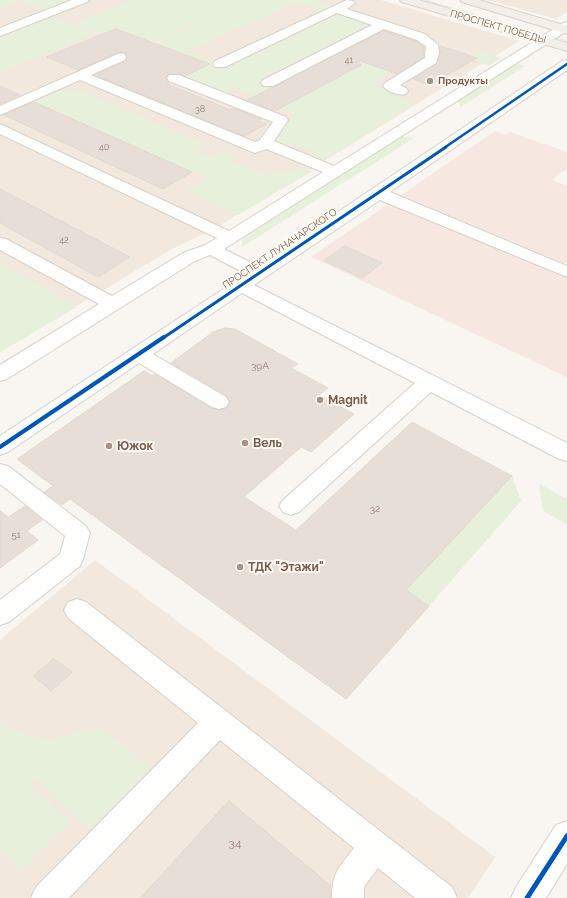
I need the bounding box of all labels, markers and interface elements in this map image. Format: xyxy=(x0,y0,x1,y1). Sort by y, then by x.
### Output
street label: ПРОСПЕКТ ПОБЕДЫ xyxy=(449,8,547,46)
house number: 41 xyxy=(345,55,353,65)
place label: Продукты xyxy=(438,75,488,87)
marker: Продукты xyxy=(425,76,435,86)
house number: 38 xyxy=(195,104,205,114)
house number: 40 xyxy=(99,142,109,152)
street label: ПРОСПЕКТ ЛУНАЧАРСКОГО xyxy=(221,206,339,292)
house number: 42 xyxy=(59,235,69,245)
house number: 39А xyxy=(251,360,269,372)
place label: Magnit xyxy=(328,393,368,407)
marker: Magnit xyxy=(315,395,325,405)
place label: Вель xyxy=(253,436,282,450)
marker: Вель xyxy=(240,438,250,448)
place label: Южок xyxy=(117,439,153,453)
marker: Южок xyxy=(104,441,114,451)
house number: 32 xyxy=(370,503,380,515)
house number: 51 xyxy=(11,529,21,541)
place label: ТДК "Этажи" xyxy=(248,560,324,574)
marker: ТДК "Этажи" xyxy=(235,562,245,572)
house number: 34 xyxy=(229,836,241,850)

